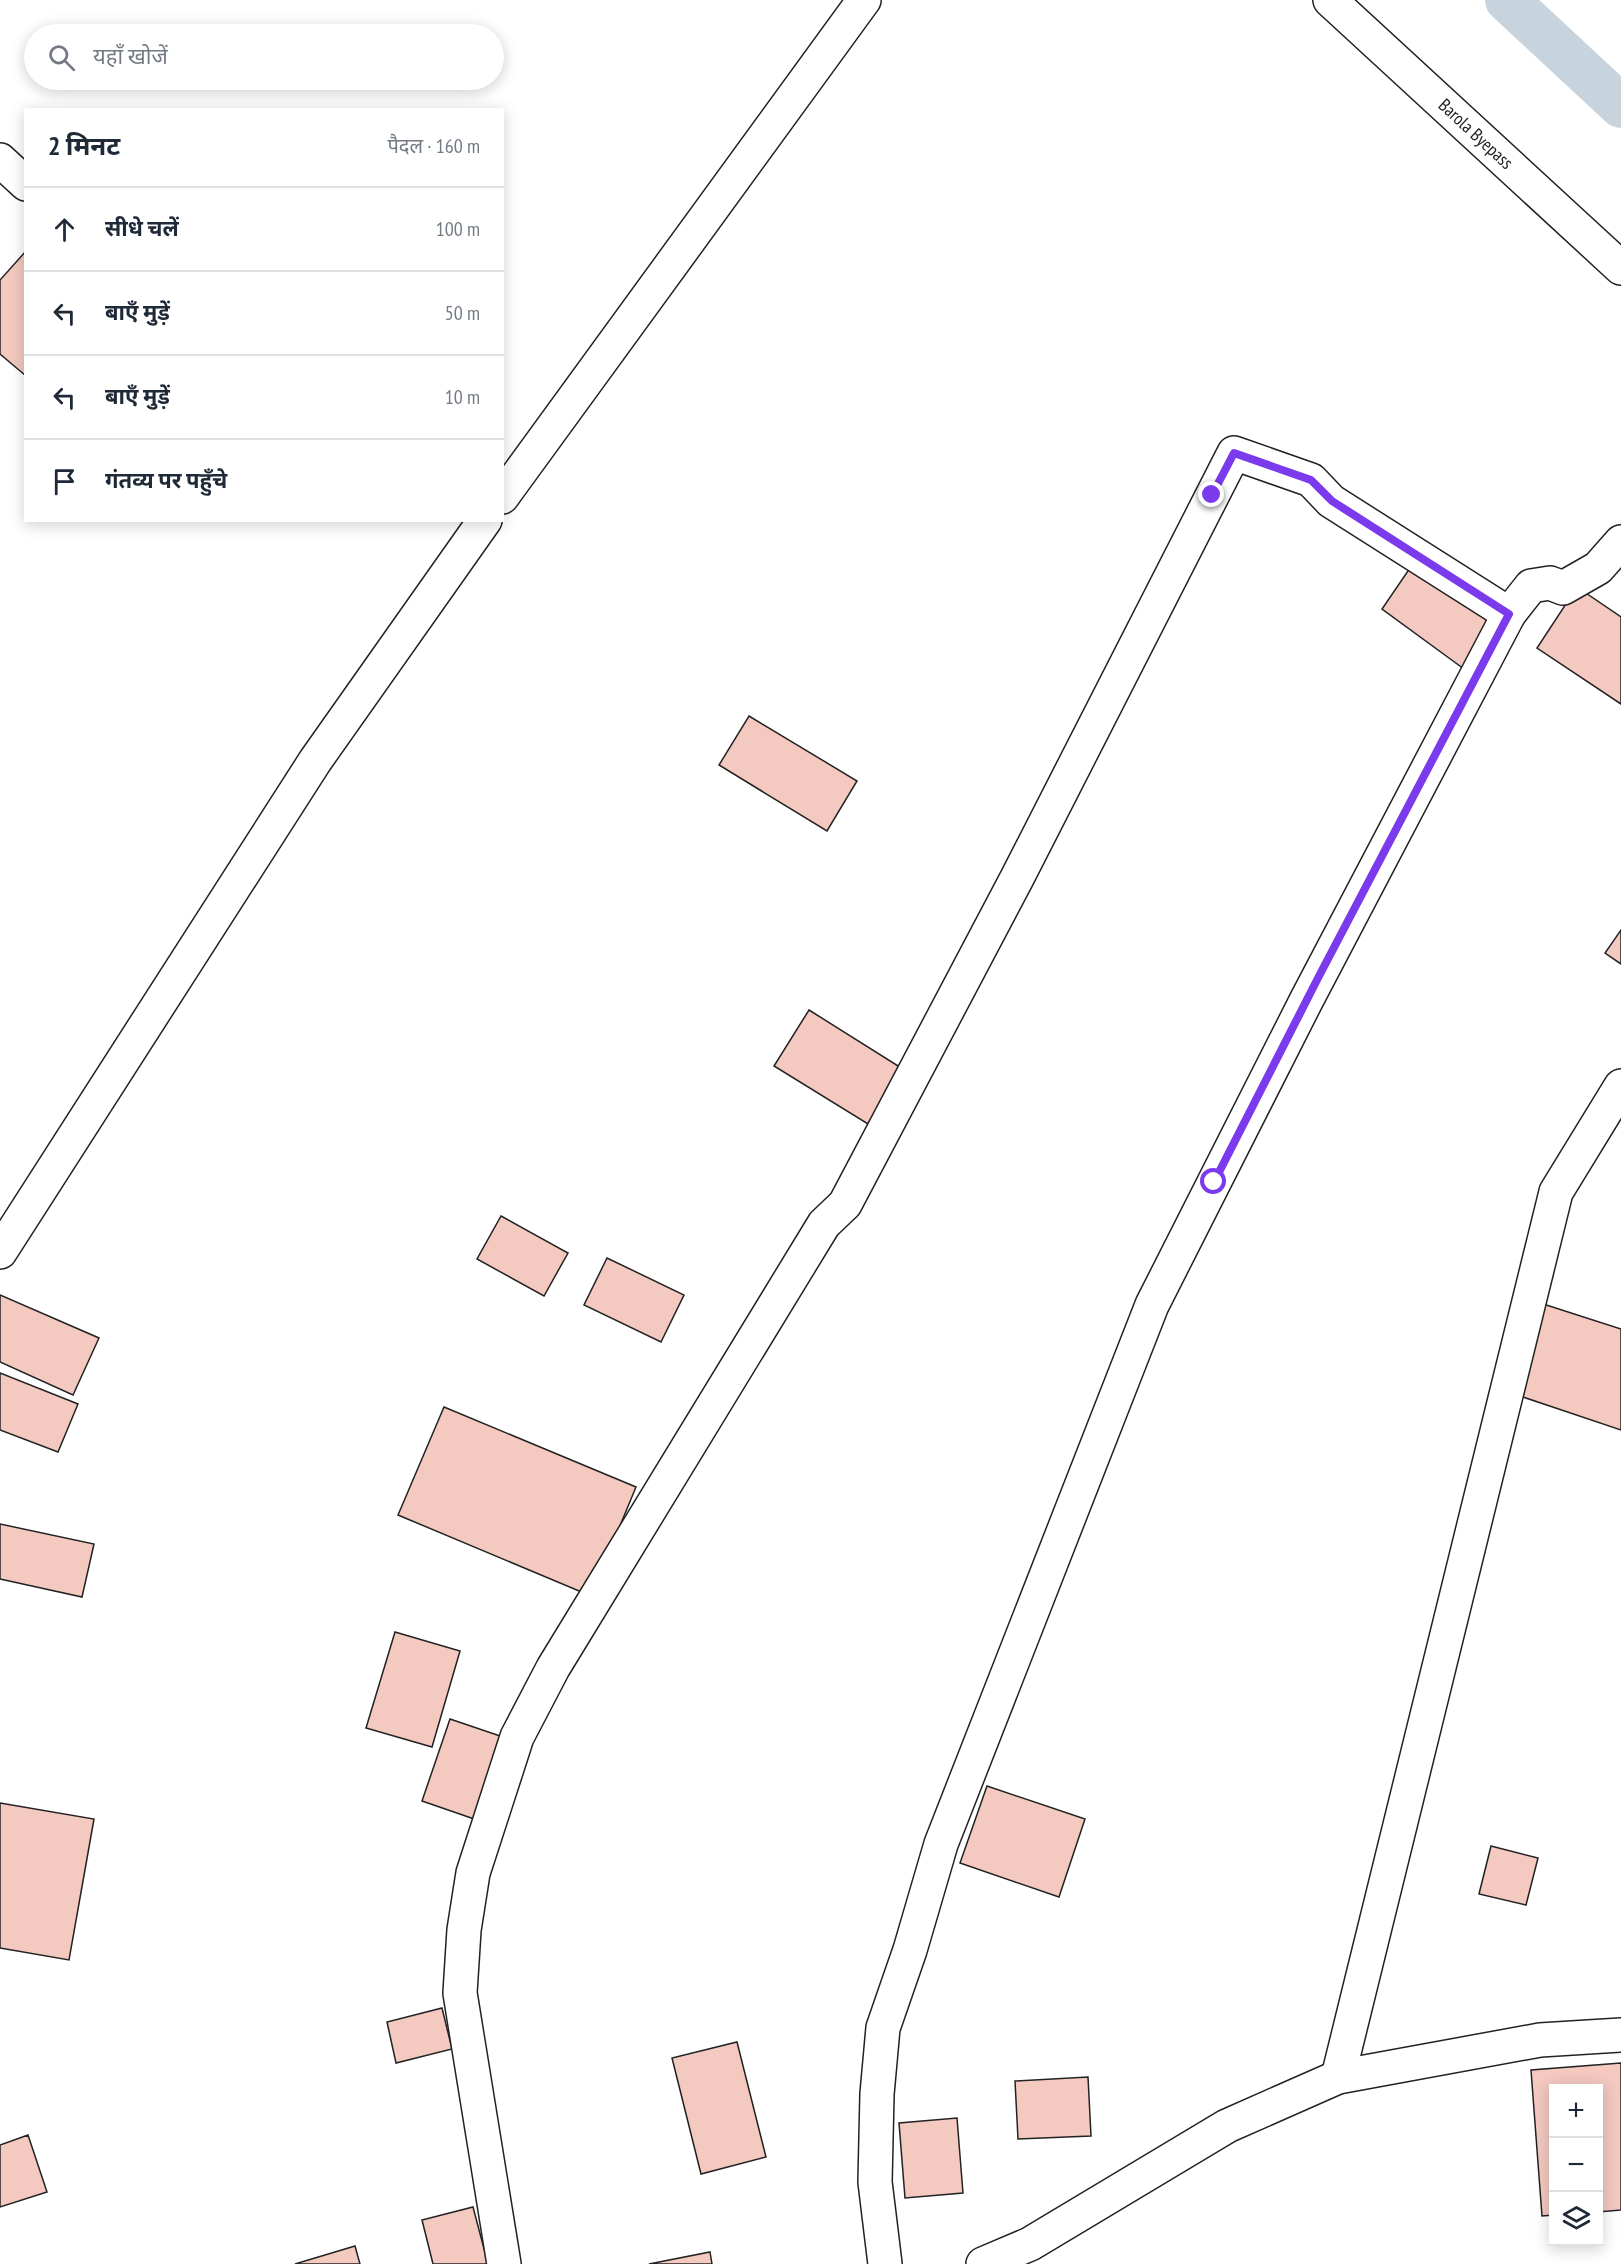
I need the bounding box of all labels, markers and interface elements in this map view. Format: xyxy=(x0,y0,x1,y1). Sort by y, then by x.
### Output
search box xyxy=(24,24,504,90)
icon: search xyxy=(45,41,78,74)
text: यहाँ खोजें xyxy=(93,42,168,70)
street label: Barola Byepass xyxy=(1434,94,1518,174)
text: 2 मिनट xyxy=(48,129,120,162)
text: पैदल · 160 m xyxy=(387,133,480,159)
icon: ahead xyxy=(48,213,81,246)
text: सीधे चलें xyxy=(105,214,179,242)
text: 100 m xyxy=(436,216,480,242)
icon: left xyxy=(48,297,81,330)
text: बाएँ मुड़ें xyxy=(105,298,170,326)
text: 50 m xyxy=(445,300,480,326)
icon: left xyxy=(48,381,81,414)
text: बाएँ मुड़ें xyxy=(105,382,170,410)
text: 10 m xyxy=(445,384,480,410)
icon: arrive xyxy=(48,465,81,498)
text: गंतव्य पर पहुँचे xyxy=(105,466,227,494)
route end xyxy=(1198,481,1224,507)
route start xyxy=(1200,1168,1226,1194)
map controls xyxy=(1549,2084,1603,2246)
button: + xyxy=(1549,2084,1603,2138)
button: − xyxy=(1549,2138,1603,2192)
button: layers xyxy=(1549,2192,1603,2246)

